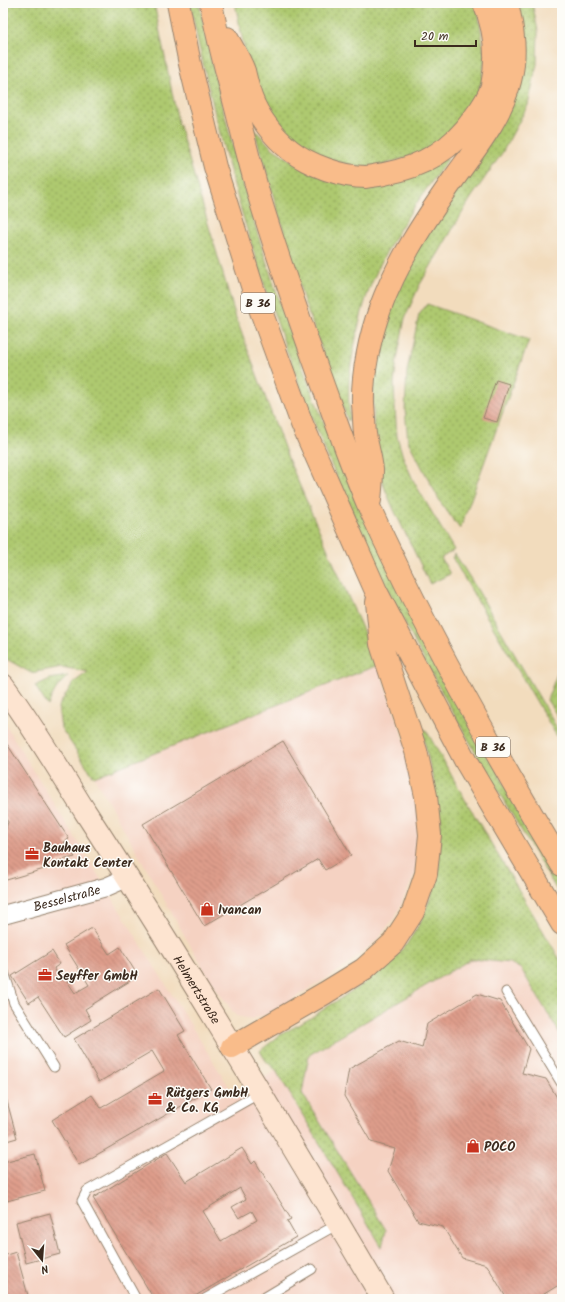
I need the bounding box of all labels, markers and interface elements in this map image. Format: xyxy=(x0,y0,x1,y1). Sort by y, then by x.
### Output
scale bar xyxy=(415,22,476,48)
text: 20 m xyxy=(421,27,449,46)
road number: B 36 xyxy=(241,293,275,313)
road number: B 36 xyxy=(476,737,510,757)
place label: Bauhaus Kontakt Center xyxy=(43,838,134,874)
office icon: Bauhaus Kontakt Center xyxy=(24,846,40,862)
street label: Besselstraße xyxy=(31,880,103,918)
place label: Ivancan xyxy=(218,900,262,921)
shop icon: Ivancan xyxy=(199,901,215,917)
street label: Helmertstraße xyxy=(167,951,225,1029)
place label: Seyffer GmbH xyxy=(56,966,138,987)
office icon: Seyffer GmbH xyxy=(37,967,53,983)
place label: Rütgers GmbH & Co. KG xyxy=(166,1083,249,1119)
office icon: Rütgers GmbH & Co. KG xyxy=(147,1091,163,1107)
place label: POCO xyxy=(484,1137,515,1158)
shop icon: POCO xyxy=(465,1138,481,1154)
north arrow xyxy=(22,1240,62,1280)
text: N xyxy=(39,1259,51,1278)

